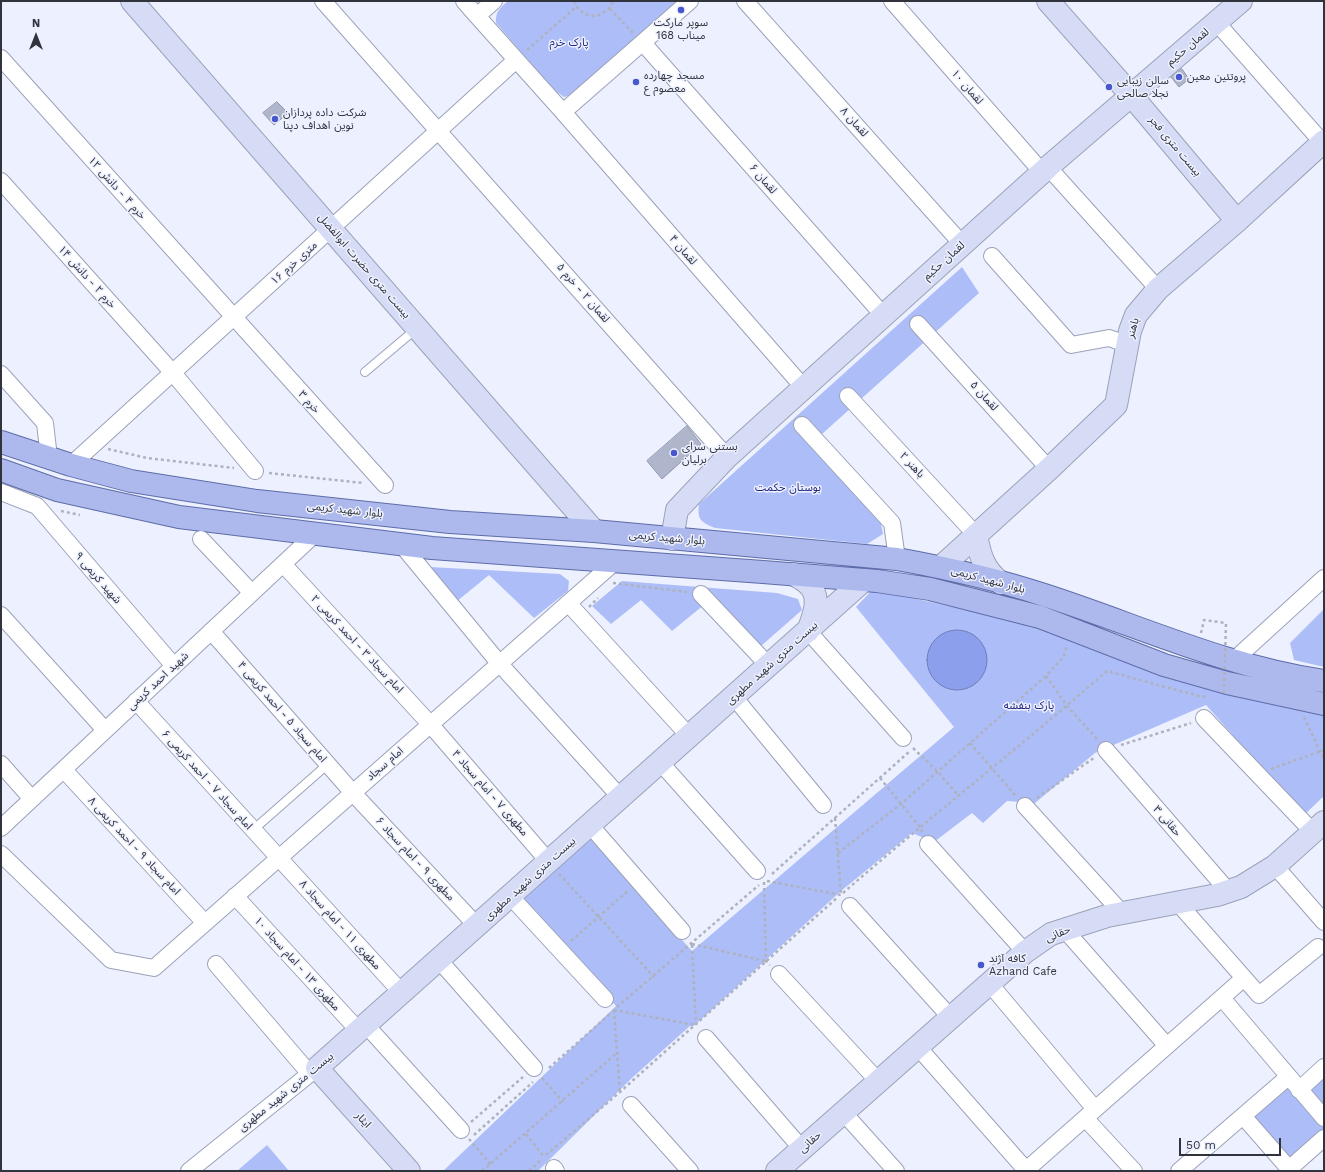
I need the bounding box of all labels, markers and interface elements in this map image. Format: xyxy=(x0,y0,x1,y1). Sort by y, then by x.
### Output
marker: سوپر مارکت میناب 168 xyxy=(676,5,686,15)
north arrow xyxy=(16,16,56,56)
place label: سوپر مارکت میناب 168 xyxy=(654,16,708,42)
text: N xyxy=(32,17,40,30)
street label: لقمان حکیم xyxy=(1164,25,1212,69)
park label: پارک خرم xyxy=(549,36,589,50)
street label: لقمان ۱۰ xyxy=(948,67,986,107)
place label: مسجد چهارده معصوم ع xyxy=(644,69,704,95)
place label: پروتئین معین xyxy=(1187,70,1246,84)
marker: پروتئین معین xyxy=(1174,72,1184,82)
place label: سالن زیبایی نجلا صالحی xyxy=(1117,74,1169,100)
marker: مسجد چهارده معصوم ع xyxy=(631,77,641,87)
marker: سالن زیبایی نجلا صالحی xyxy=(1104,82,1114,92)
street label: لقمان ۸ xyxy=(837,104,871,140)
place label: شرکت داده پردازان نوین اهداف دپنا xyxy=(283,106,366,132)
street label: بیست متری فجر xyxy=(1146,113,1204,179)
marker: شرکت داده پردازان نوین اهداف دپنا xyxy=(270,114,280,124)
street label: خرم ۴ - دانش ۱۲ xyxy=(85,154,149,222)
street label: لقمان ۶ xyxy=(746,161,780,197)
street label: بیست متری حضرت ابوالفضل xyxy=(315,211,413,321)
street label: لقمان ۴ xyxy=(666,232,700,268)
street label: ۱۶ متری خرم xyxy=(268,239,320,287)
street label: لقمان حکیم xyxy=(920,239,968,283)
street label: خرم ۲ - دانش ۱۴ xyxy=(55,243,119,311)
street label: لقمان ۲ - خرم ۵ xyxy=(554,261,612,325)
street label: باهنر xyxy=(1124,316,1142,340)
street label: لقمان ۵ xyxy=(967,378,1001,414)
street label: خرم ۳ xyxy=(295,388,323,416)
place label: بستنی سرای برلیان xyxy=(682,440,738,466)
marker: بستنی سرای برلیان xyxy=(669,448,679,458)
street label: باهنر ۲ xyxy=(897,449,927,481)
park label: بوستان حکمت xyxy=(755,481,821,495)
street label: بلوار شهید کریمی xyxy=(306,499,384,521)
street label: بلوار شهید کریمی xyxy=(629,528,705,548)
street label: شهید کریمی ۹ xyxy=(72,549,124,607)
street label: بلوار شهید کریمی xyxy=(950,564,1026,596)
street label: امام سجاد ۳ - احمد کریمی ۲ xyxy=(308,592,406,696)
street label: بیست متری شهید مطهری xyxy=(724,619,820,707)
street label: شهید احمد کریمی xyxy=(125,649,191,713)
street label: امام سجاد ۵ - احمد کریمی ۴ xyxy=(235,659,329,765)
park label: پارک بنفشه xyxy=(1004,699,1054,713)
street label: امام سجاد ۷ - احمد کریمی ۶ xyxy=(159,728,255,832)
street label: امام سجاد xyxy=(364,744,406,784)
street label: مطهری ۷ - امام سجاد ۴ xyxy=(449,747,531,839)
street label: امام سجاد ۹ - احمد کریمی ۸ xyxy=(85,794,183,898)
street label: حقانی ۳ xyxy=(1150,803,1184,839)
street label: مطهری ۹ - امام سجاد ۶ xyxy=(373,814,457,904)
street label: بیست متری شهید مطهری xyxy=(482,835,578,923)
street label: مطهری ۱۱ - امام سجاد ۸ xyxy=(296,877,384,973)
street label: مطهری ۱۳ - امام سجاد ۱۰ xyxy=(251,914,343,1014)
street label: حقانی xyxy=(1043,923,1073,945)
place label: کافه آژند Azhand Cafe xyxy=(989,952,1057,978)
marker: کافه آژند Azhand Cafe xyxy=(976,960,986,970)
street label: بیست متری شهید مطهری xyxy=(236,1050,336,1134)
street label: ایثار xyxy=(352,1109,374,1131)
street label: حقانی xyxy=(796,1128,824,1156)
scale bar xyxy=(1181,1130,1283,1156)
text: 50 m xyxy=(1186,1138,1216,1152)

